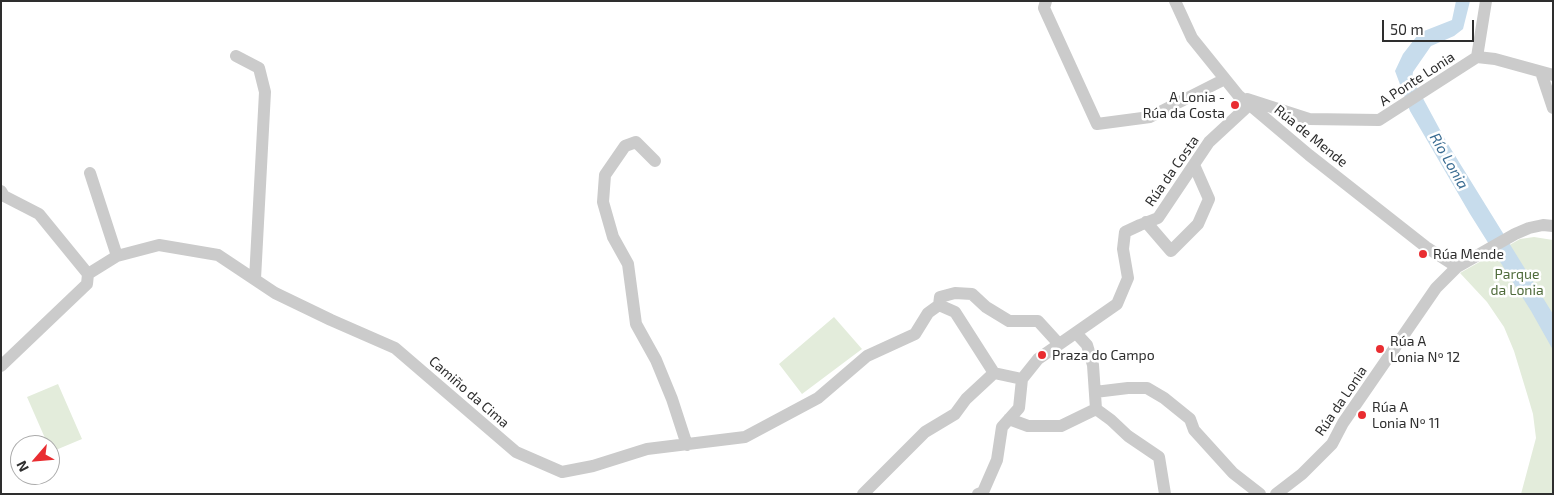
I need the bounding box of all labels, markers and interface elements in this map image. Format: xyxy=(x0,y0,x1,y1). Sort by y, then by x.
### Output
scale bar xyxy=(1384,10,1476,42)
text: 50 m xyxy=(1390,20,1424,38)
street label: A Ponte Lonia xyxy=(1376,48,1458,110)
place label: A Lonia - Rúa da Costa xyxy=(1143,89,1225,121)
marker: A Lonia - Rúa da Costa xyxy=(1229,99,1241,111)
street label: Rúa de Mende xyxy=(1271,101,1351,171)
water label: Río Lonia xyxy=(1426,130,1472,192)
street label: Rúa da Costa xyxy=(1142,132,1202,210)
place label: Rúa Mende xyxy=(1433,246,1504,262)
marker: Rúa Mende xyxy=(1417,248,1429,260)
park label: Parque da Lonia xyxy=(1490,266,1544,298)
place label: Rúa A Lonia Nº 12 xyxy=(1390,333,1460,366)
marker: Rúa A Lonia Nº 12 xyxy=(1374,343,1386,355)
place label: Praza do Campo xyxy=(1052,347,1155,363)
marker: Praza do Campo xyxy=(1036,349,1048,361)
street label: Camiño da Cima xyxy=(425,353,513,431)
street label: Rúa da Lonia xyxy=(1311,363,1371,439)
place label: Rúa A Lonia Nº 11 xyxy=(1372,399,1440,432)
marker: Rúa A Lonia Nº 11 xyxy=(1356,409,1368,421)
north arrow xyxy=(10,435,60,485)
text: N xyxy=(12,458,32,475)

